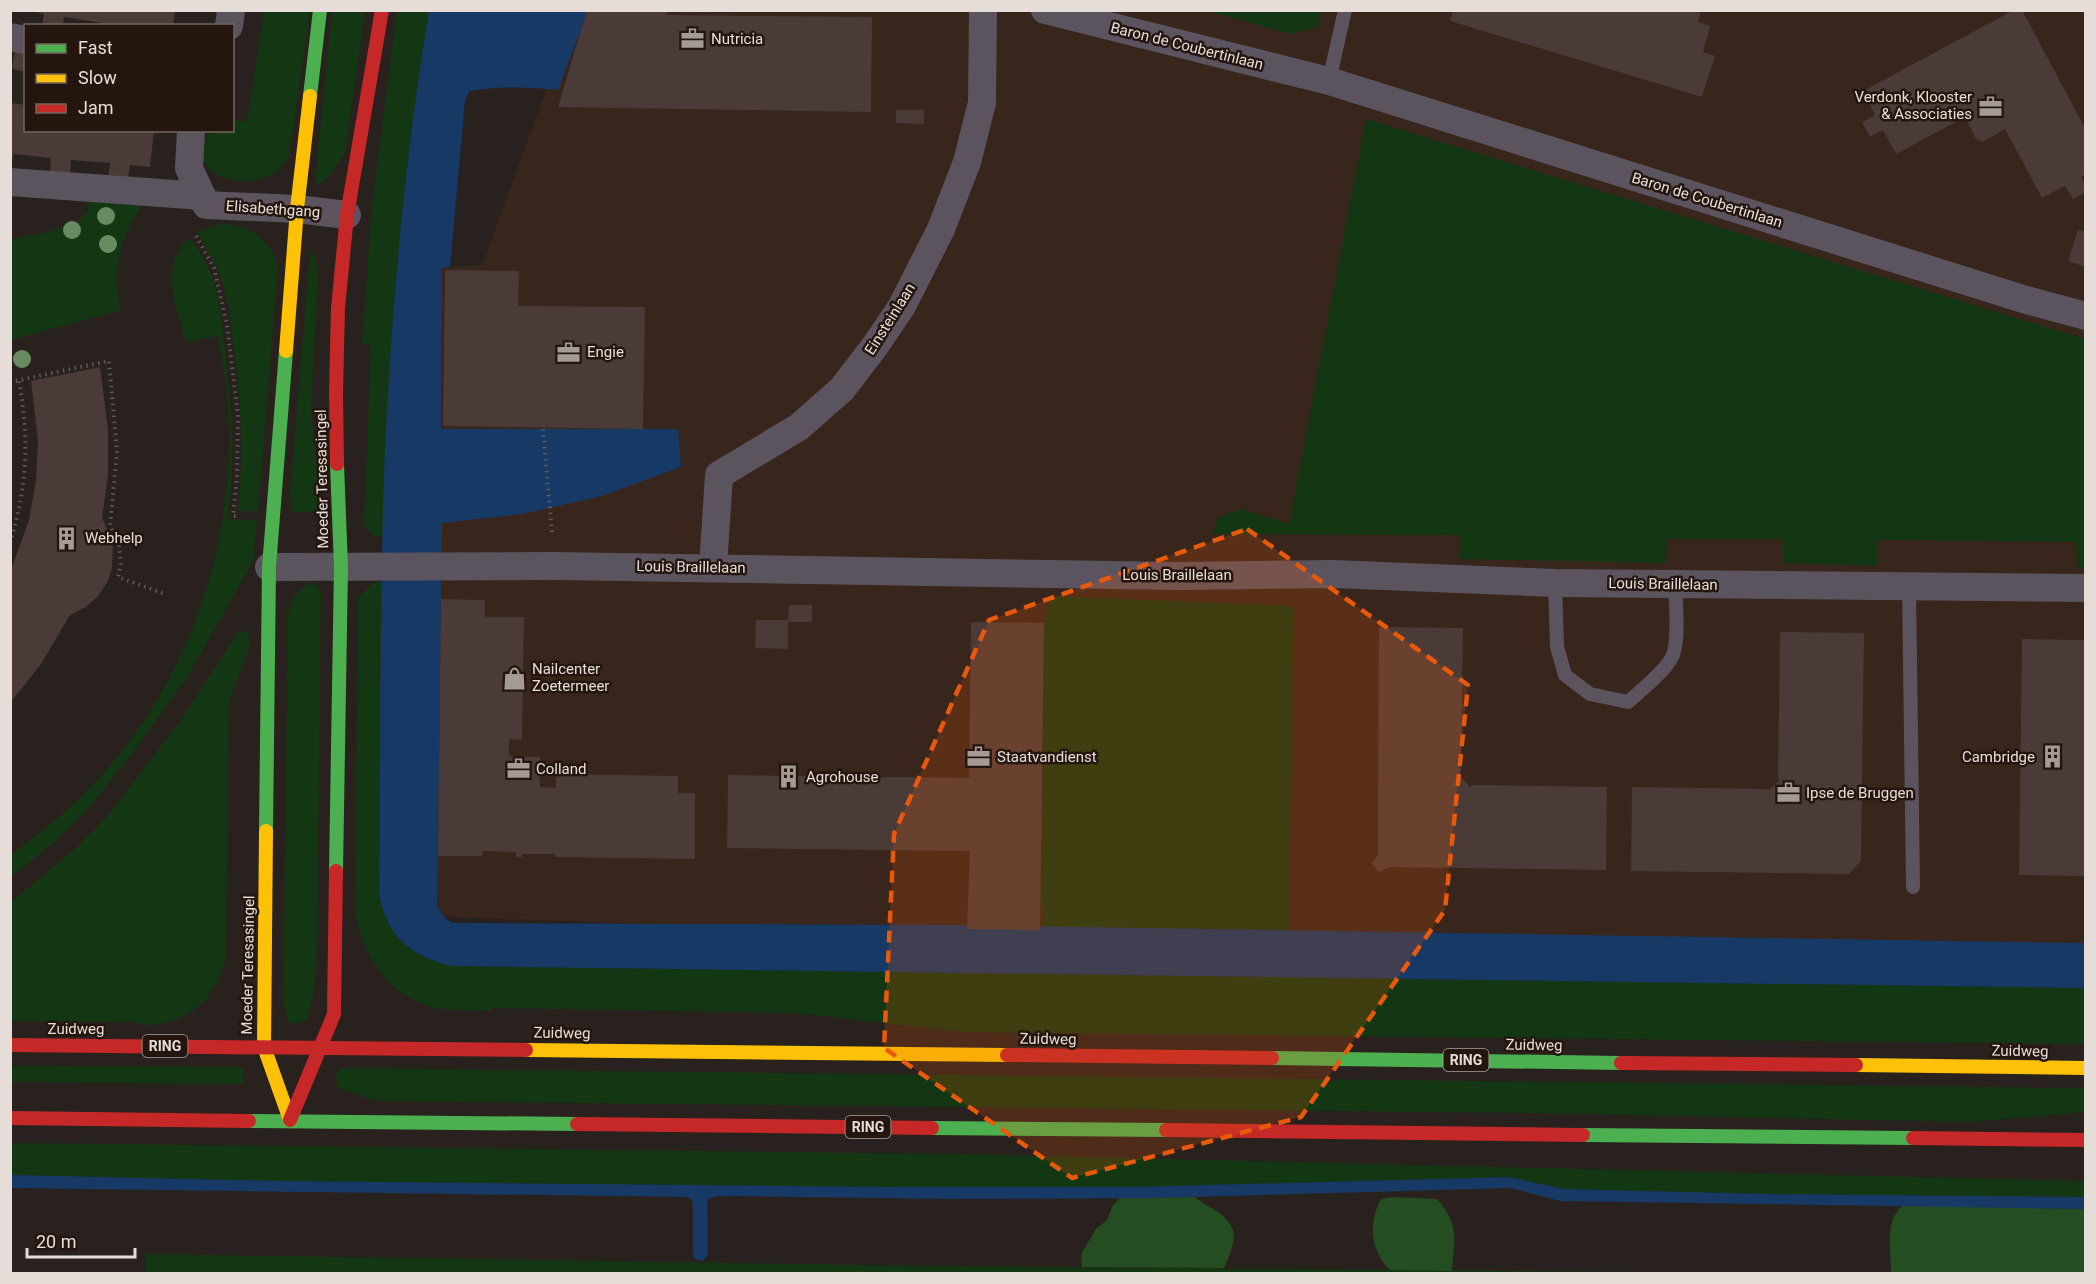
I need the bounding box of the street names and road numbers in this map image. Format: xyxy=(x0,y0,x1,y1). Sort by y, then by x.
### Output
street label: Baron de Coubertinlaan xyxy=(1109,18,1265,74)
street label: Baron de Coubertinlaan xyxy=(1629,168,1785,232)
street label: Elisabethgang xyxy=(225,197,321,221)
street label: Einsteinlaan xyxy=(861,280,919,358)
street label: Moeder Teresasingel xyxy=(312,409,332,549)
street label: Louis Braillelaan xyxy=(636,557,746,577)
street label: Louis Braillelaan xyxy=(1122,566,1232,584)
street label: Louis Braillelaan xyxy=(1608,574,1718,594)
street label: Moeder Teresasingel xyxy=(238,895,258,1035)
street label: Zuidweg xyxy=(48,1020,104,1038)
street label: Zuidweg xyxy=(533,1024,591,1042)
street label: Zuidweg xyxy=(1019,1030,1077,1048)
road number: RING xyxy=(142,1035,188,1057)
street label: Zuidweg xyxy=(1505,1036,1563,1054)
street label: Zuidweg xyxy=(1991,1042,2049,1060)
road number: RING xyxy=(1444,1049,1488,1071)
road number: RING xyxy=(846,1116,890,1138)

